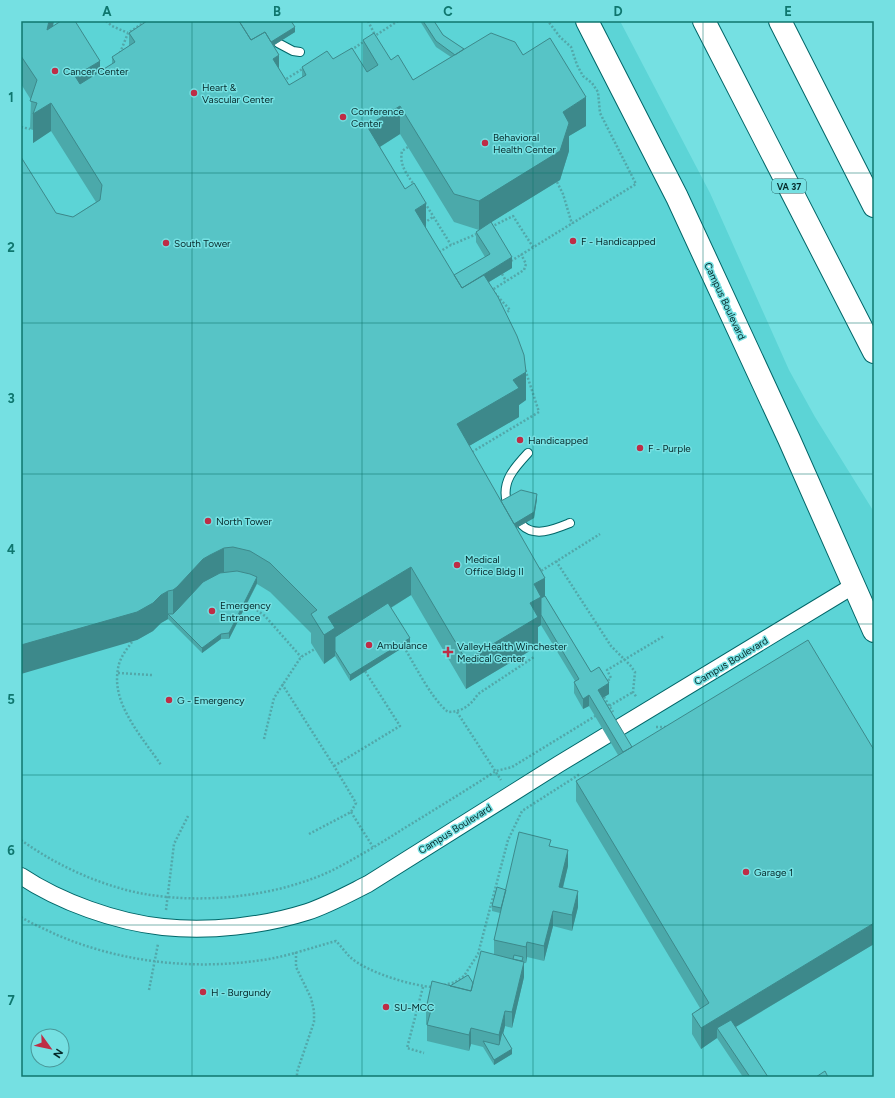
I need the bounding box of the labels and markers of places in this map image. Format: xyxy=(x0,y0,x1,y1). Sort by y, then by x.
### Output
place label: Cancer Center xyxy=(63,65,129,78)
marker: Cancer Center xyxy=(50,66,60,76)
place label: Heart & Vascular Center xyxy=(202,81,274,106)
marker: Heart & Vascular Center xyxy=(189,88,199,98)
place label: Conference Center xyxy=(351,105,405,130)
marker: Conference Center xyxy=(338,112,348,122)
place label: Behavioral Health Center xyxy=(493,131,557,156)
marker: Behavioral Health Center xyxy=(480,138,490,148)
place label: F - Handicapped xyxy=(581,235,656,248)
marker: F - Handicapped xyxy=(568,236,578,246)
place label: South Tower xyxy=(174,237,231,250)
marker: South Tower xyxy=(161,238,171,248)
place label: Handicapped xyxy=(528,434,588,447)
marker: Handicapped xyxy=(515,435,525,445)
place label: F - Purple xyxy=(648,442,691,455)
marker: F - Purple xyxy=(635,443,645,453)
place label: North Tower xyxy=(216,515,273,528)
marker: North Tower xyxy=(203,516,213,526)
place label: Medical Office Bldg II xyxy=(465,553,524,578)
marker: Medical Office Bldg II xyxy=(452,560,462,570)
place label: Emergency Entrance xyxy=(220,599,271,624)
marker: Emergency Entrance xyxy=(207,606,217,616)
place label: Ambulance xyxy=(377,639,428,652)
marker: Ambulance xyxy=(364,640,374,650)
place label: ValleyHealth Winchester Medical Center xyxy=(457,640,568,665)
marker: ValleyHealth Winchester Medical Center xyxy=(442,646,454,658)
place label: G - Emergency xyxy=(177,694,245,707)
marker: G - Emergency xyxy=(164,695,174,705)
place label: Garage 1 xyxy=(754,866,793,879)
marker: Garage 1 xyxy=(741,867,751,877)
place label: H - Burgundy xyxy=(211,986,272,999)
marker: H - Burgundy xyxy=(198,987,208,997)
place label: SU-MCC xyxy=(394,1001,434,1014)
marker: SU-MCC xyxy=(381,1002,391,1012)

